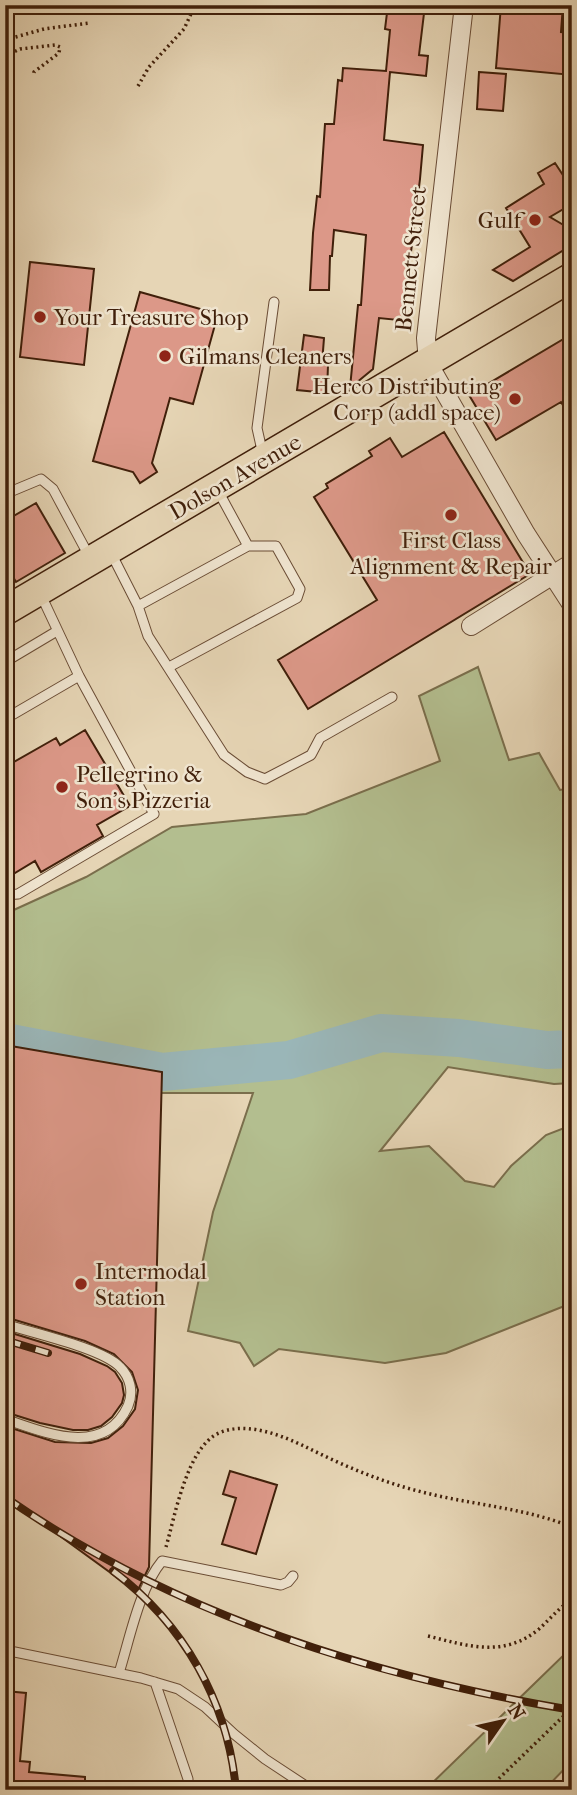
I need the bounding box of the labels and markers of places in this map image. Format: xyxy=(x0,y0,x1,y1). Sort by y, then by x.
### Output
place label: Gulf xyxy=(478,207,525,234)
marker: Gulf xyxy=(527,212,543,228)
place label: Your Treasure Shop xyxy=(53,304,249,331)
marker: Your Treasure Shop xyxy=(32,309,48,325)
place label: Gilmans Cleaners xyxy=(179,343,352,370)
marker: Gilmans Cleaners xyxy=(157,348,173,364)
place label: Herco Distributing Corp (addl space) xyxy=(312,373,502,426)
marker: Herco Distributing Corp (addl space) xyxy=(507,391,523,407)
marker: First Class Alignment & Repair xyxy=(443,507,459,523)
place label: First Class Alignment & Repair xyxy=(349,527,552,580)
place label: Pellegrino & Son's Pizzeria xyxy=(76,761,211,814)
marker: Pellegrino & Son's Pizzeria xyxy=(54,779,70,795)
place label: Intermodal Station xyxy=(95,1258,207,1311)
marker: Intermodal Station xyxy=(73,1276,89,1292)

